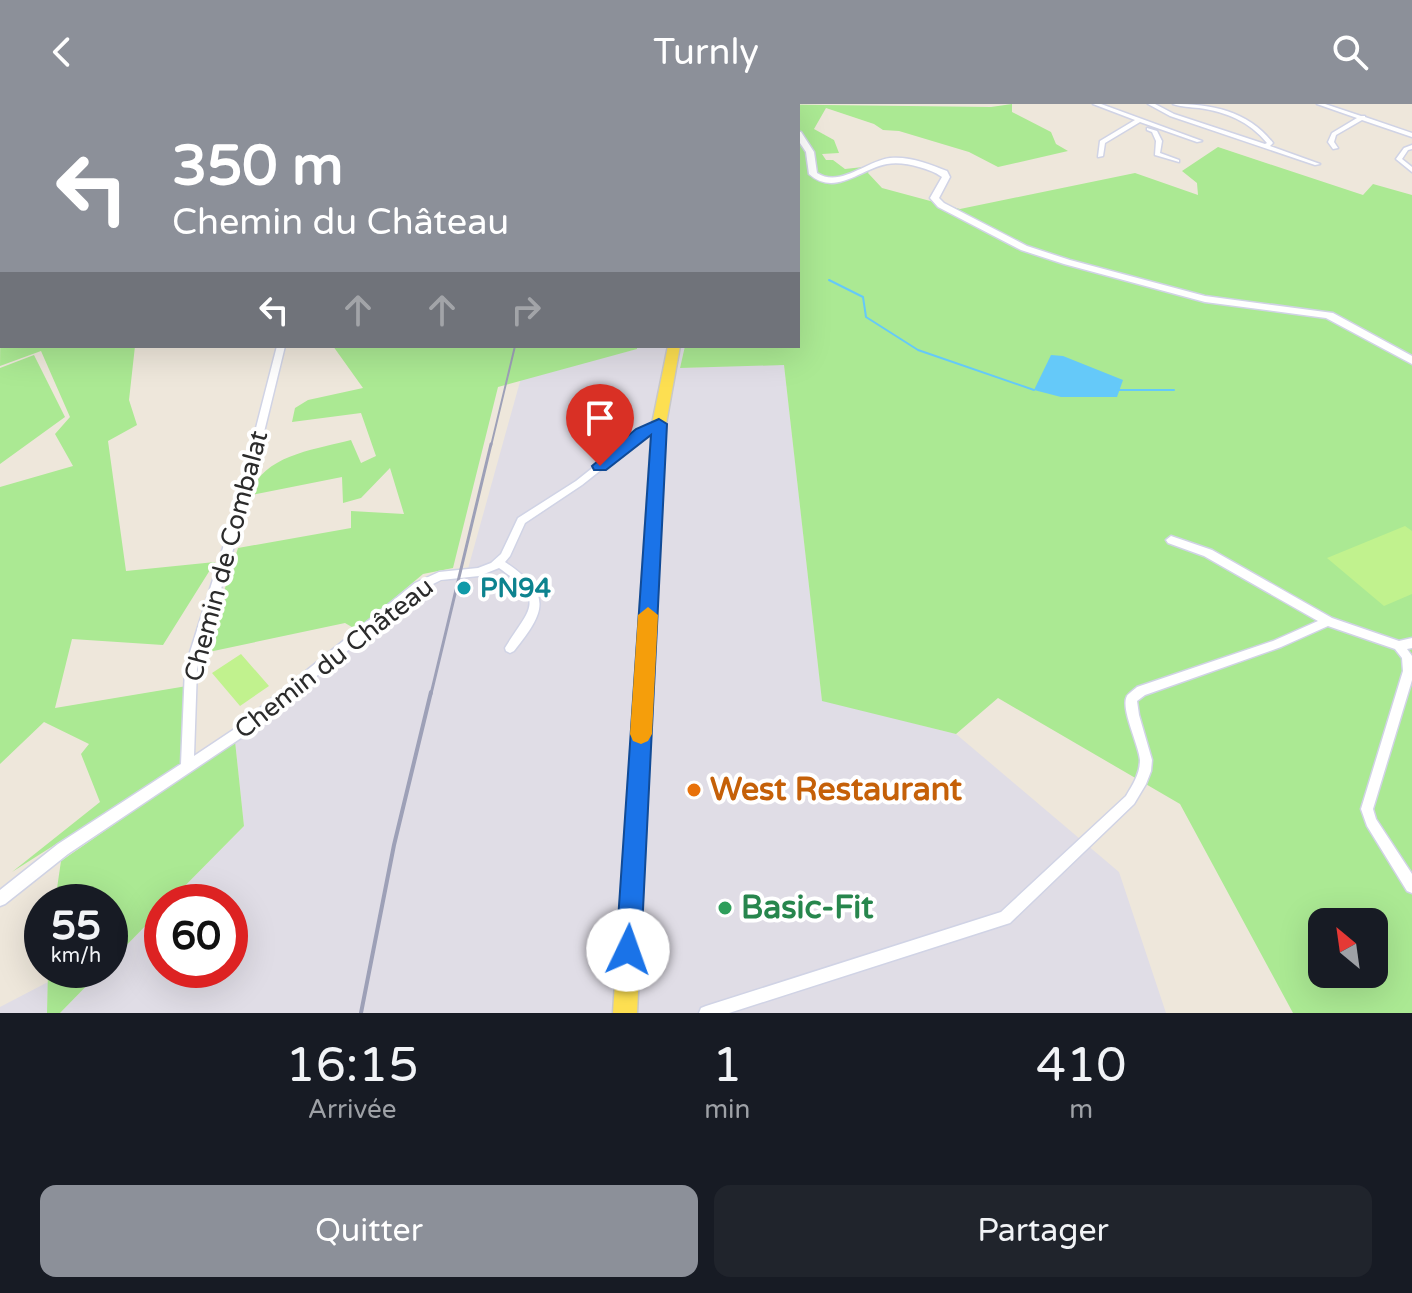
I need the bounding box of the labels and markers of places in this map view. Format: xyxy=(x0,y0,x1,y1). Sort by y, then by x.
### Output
pin xyxy=(566,384,634,466)
place label: PN94 xyxy=(480,573,551,604)
marker: PN94 xyxy=(455,579,473,597)
place label: West Restaurant xyxy=(710,771,963,809)
marker: West Restaurant xyxy=(685,781,703,799)
place label: Basic-Fit xyxy=(741,889,874,927)
marker: Basic-Fit xyxy=(716,899,734,917)

